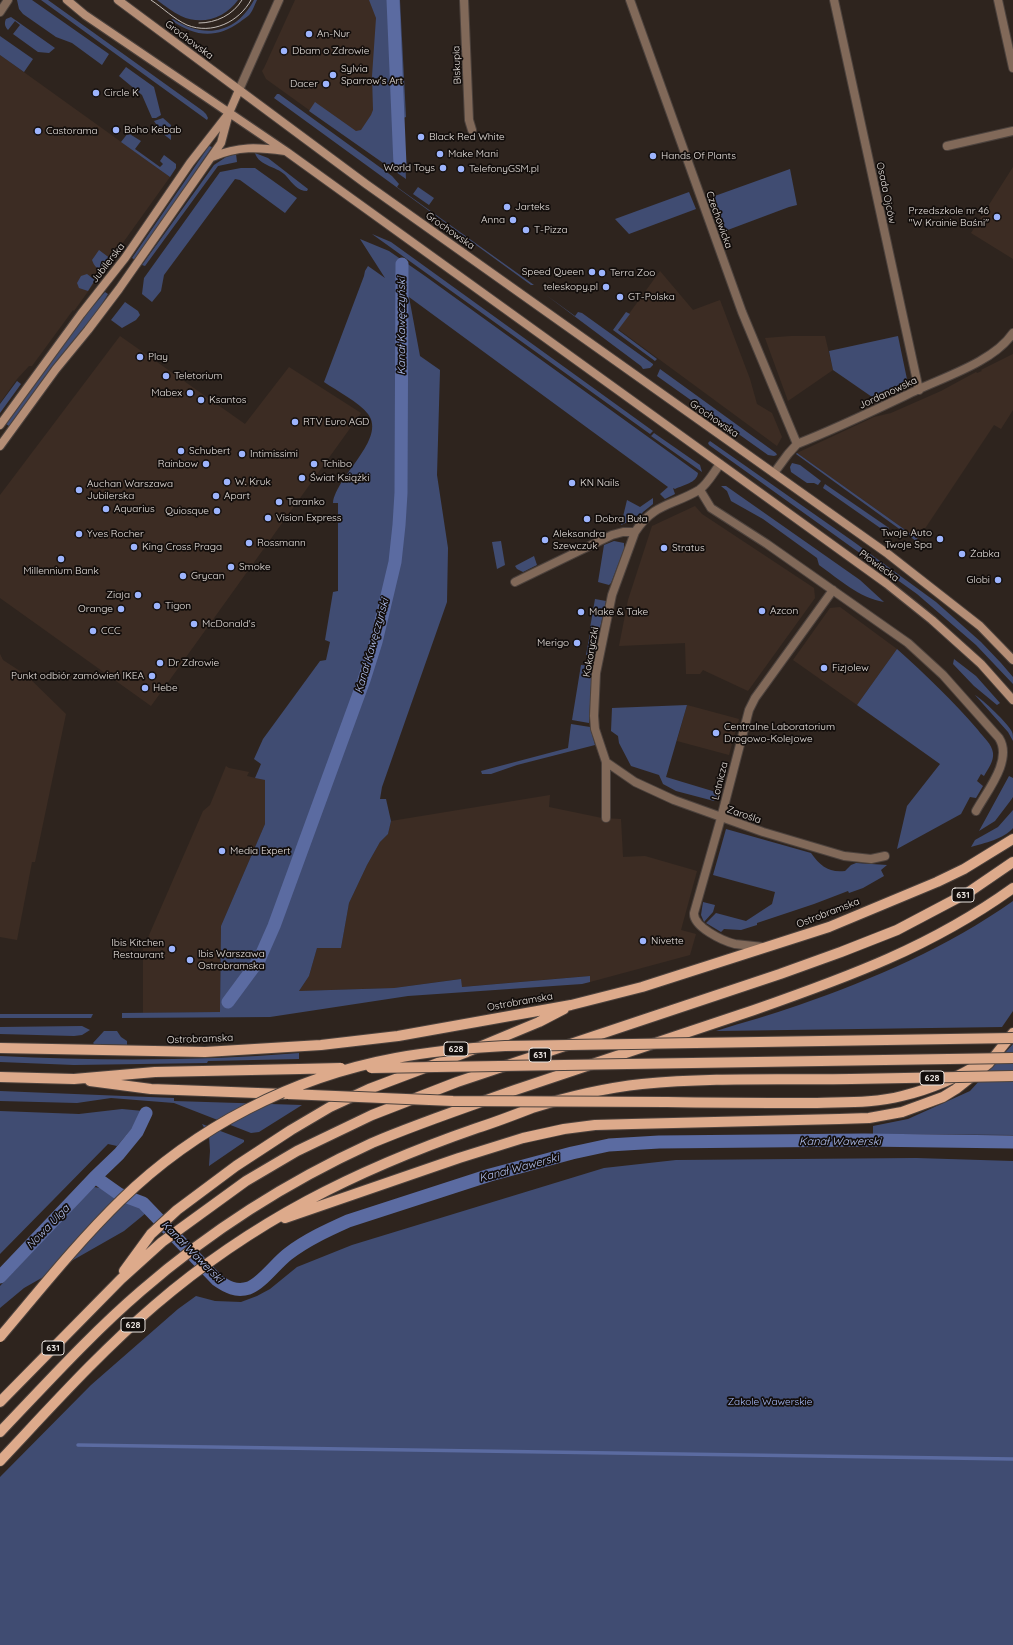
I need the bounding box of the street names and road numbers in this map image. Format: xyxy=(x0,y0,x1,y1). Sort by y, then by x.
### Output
street label: Grochowska xyxy=(163,18,215,62)
street label: Biskupia xyxy=(450,46,464,84)
street label: Osada Ojców xyxy=(874,161,898,225)
street label: Czechowicka xyxy=(703,190,735,250)
street label: Grochowska xyxy=(423,210,477,252)
street label: Jubilerska xyxy=(89,241,127,285)
street label: Jordanowska xyxy=(857,374,919,412)
street label: Grochowska xyxy=(687,398,741,440)
street label: Płowiecka xyxy=(857,548,901,584)
street label: Kokoryczki xyxy=(581,626,601,678)
street label: Lotnicza xyxy=(709,761,731,801)
street label: Zarośla xyxy=(725,804,763,826)
road number: 631 xyxy=(952,888,974,902)
street label: Ostrobramska xyxy=(795,895,861,931)
street label: Ostrobramska xyxy=(486,990,554,1014)
street label: Ostrobramska xyxy=(167,1032,233,1046)
road number: 628 xyxy=(444,1042,468,1056)
road number: 631 xyxy=(529,1048,551,1062)
road number: 628 xyxy=(920,1071,944,1085)
road number: 628 xyxy=(121,1318,145,1332)
road number: 631 xyxy=(42,1341,64,1355)

